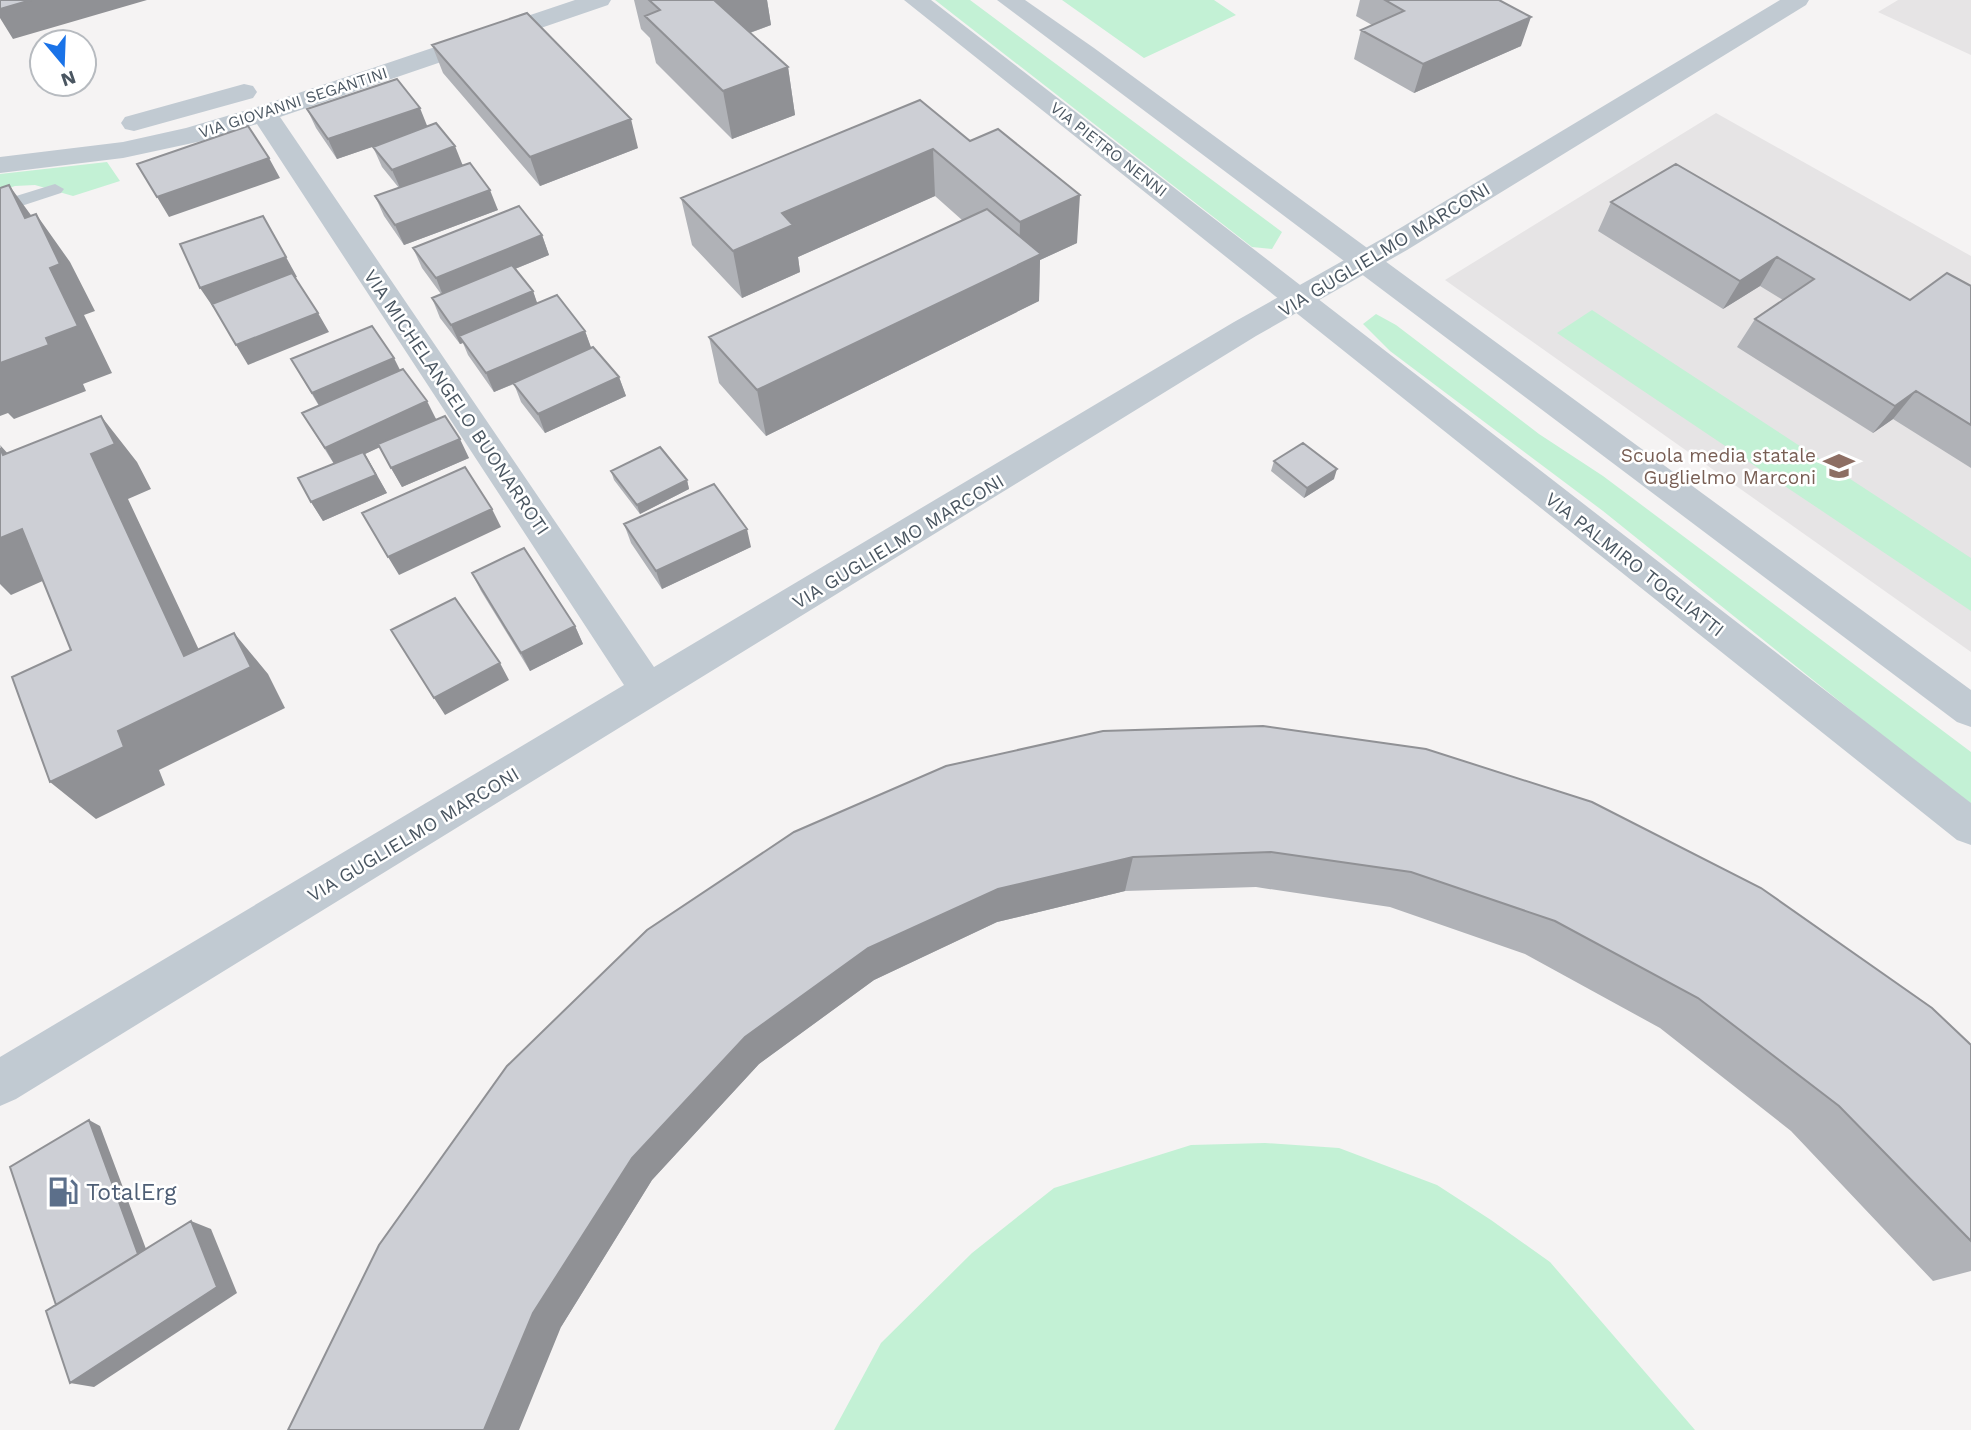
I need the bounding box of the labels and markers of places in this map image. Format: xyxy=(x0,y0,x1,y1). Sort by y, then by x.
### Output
place label: Scuola media statale Guglielmo Marconi xyxy=(1621,444,1816,489)
school or university icon: Scuola media statale Guglielmo Marconi xyxy=(1822,449,1856,483)
fuel station icon: TotalErg xyxy=(46,1175,80,1209)
place label: TotalErg xyxy=(86,1179,177,1206)

